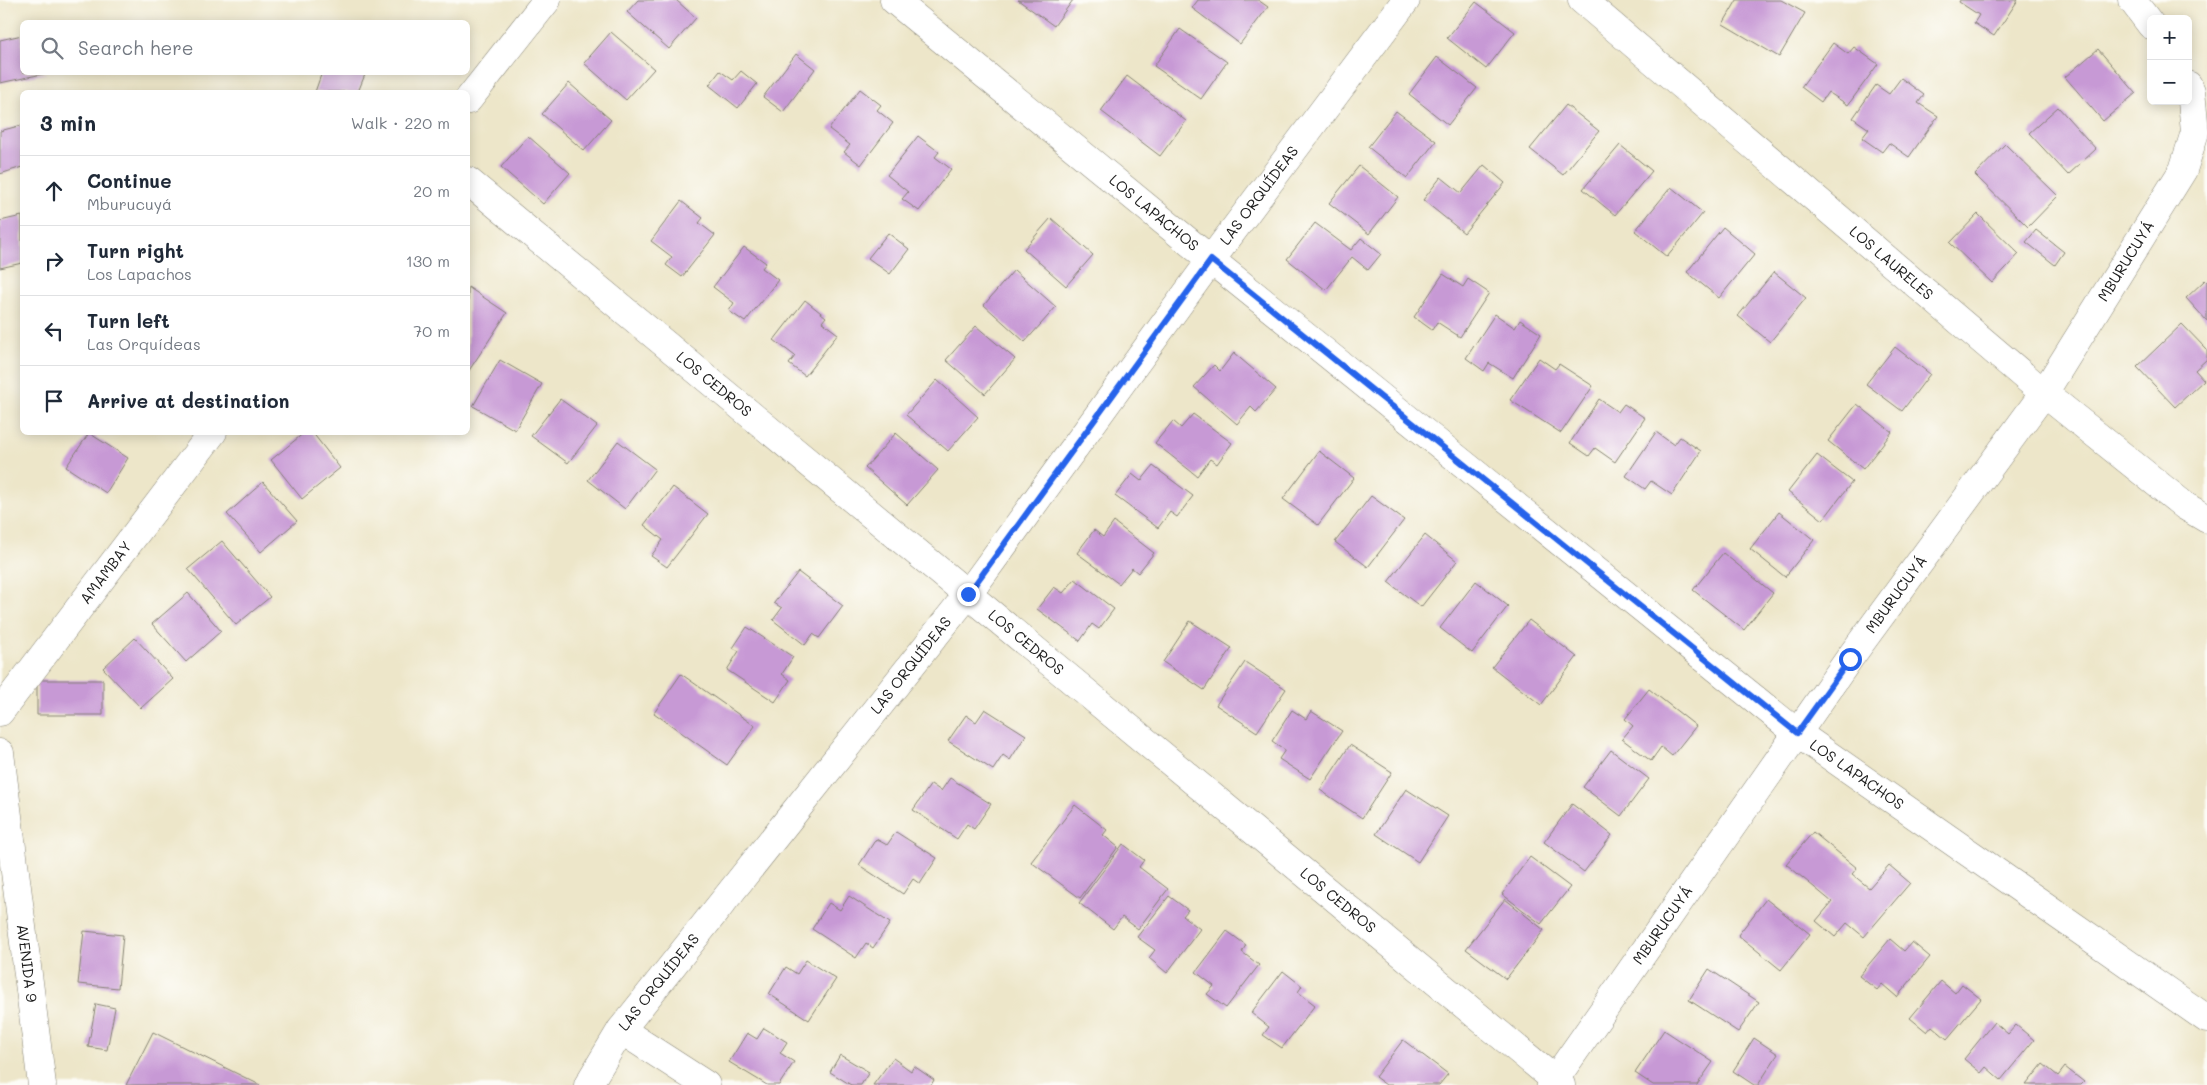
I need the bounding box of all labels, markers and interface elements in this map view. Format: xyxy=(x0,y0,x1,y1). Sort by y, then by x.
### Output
map controls xyxy=(2147,15,2192,105)
button: + xyxy=(2147,15,2192,60)
search box xyxy=(20,20,470,75)
icon: search xyxy=(38,34,66,62)
text: Search here xyxy=(78,35,194,60)
button: − xyxy=(2147,60,2192,105)
text: 3 min xyxy=(40,109,96,136)
text: Walk · 220 m xyxy=(351,112,450,133)
street label: LAS ORQUÍDEAS xyxy=(1215,141,1302,249)
text: Continue xyxy=(87,168,172,193)
street label: LOS LAPACHOS xyxy=(1105,170,1204,255)
icon: ahead xyxy=(40,177,68,205)
text: 20 m xyxy=(413,180,450,201)
text: Mburucuyá xyxy=(87,193,172,214)
street label: MBURUCUYÁ xyxy=(2093,216,2158,305)
street label: LOS LAURELES xyxy=(1846,221,1938,304)
text: Turn right xyxy=(87,238,184,263)
icon: right xyxy=(40,247,68,275)
text: 130 m xyxy=(406,250,450,271)
text: Los Lapachos xyxy=(87,263,192,284)
text: Turn left xyxy=(87,308,170,333)
icon: left xyxy=(40,317,68,345)
text: 70 m xyxy=(413,320,450,341)
text: Las Orquídeas xyxy=(87,333,201,354)
street label: LOS CEDROS xyxy=(672,346,757,421)
icon: arrive xyxy=(40,387,68,415)
text: Arrive at destination xyxy=(87,388,290,413)
street label: AMAMBAY xyxy=(75,537,136,608)
street label: MBURUCUYÁ xyxy=(1860,551,1931,637)
route end xyxy=(957,583,980,606)
street label: LOS CEDROS xyxy=(984,604,1069,679)
street label: LAS ORQUÍDEAS xyxy=(865,612,955,718)
route start xyxy=(1839,648,1862,671)
street label: LOS LAPACHOS xyxy=(1806,734,1908,814)
street label: LOS CEDROS xyxy=(1297,863,1381,937)
street label: MBURUCUYÁ xyxy=(1627,881,1696,968)
street label: AVENIDA 9 xyxy=(13,923,42,1003)
street label: LAS ORQUÍDEAS xyxy=(613,929,703,1035)

